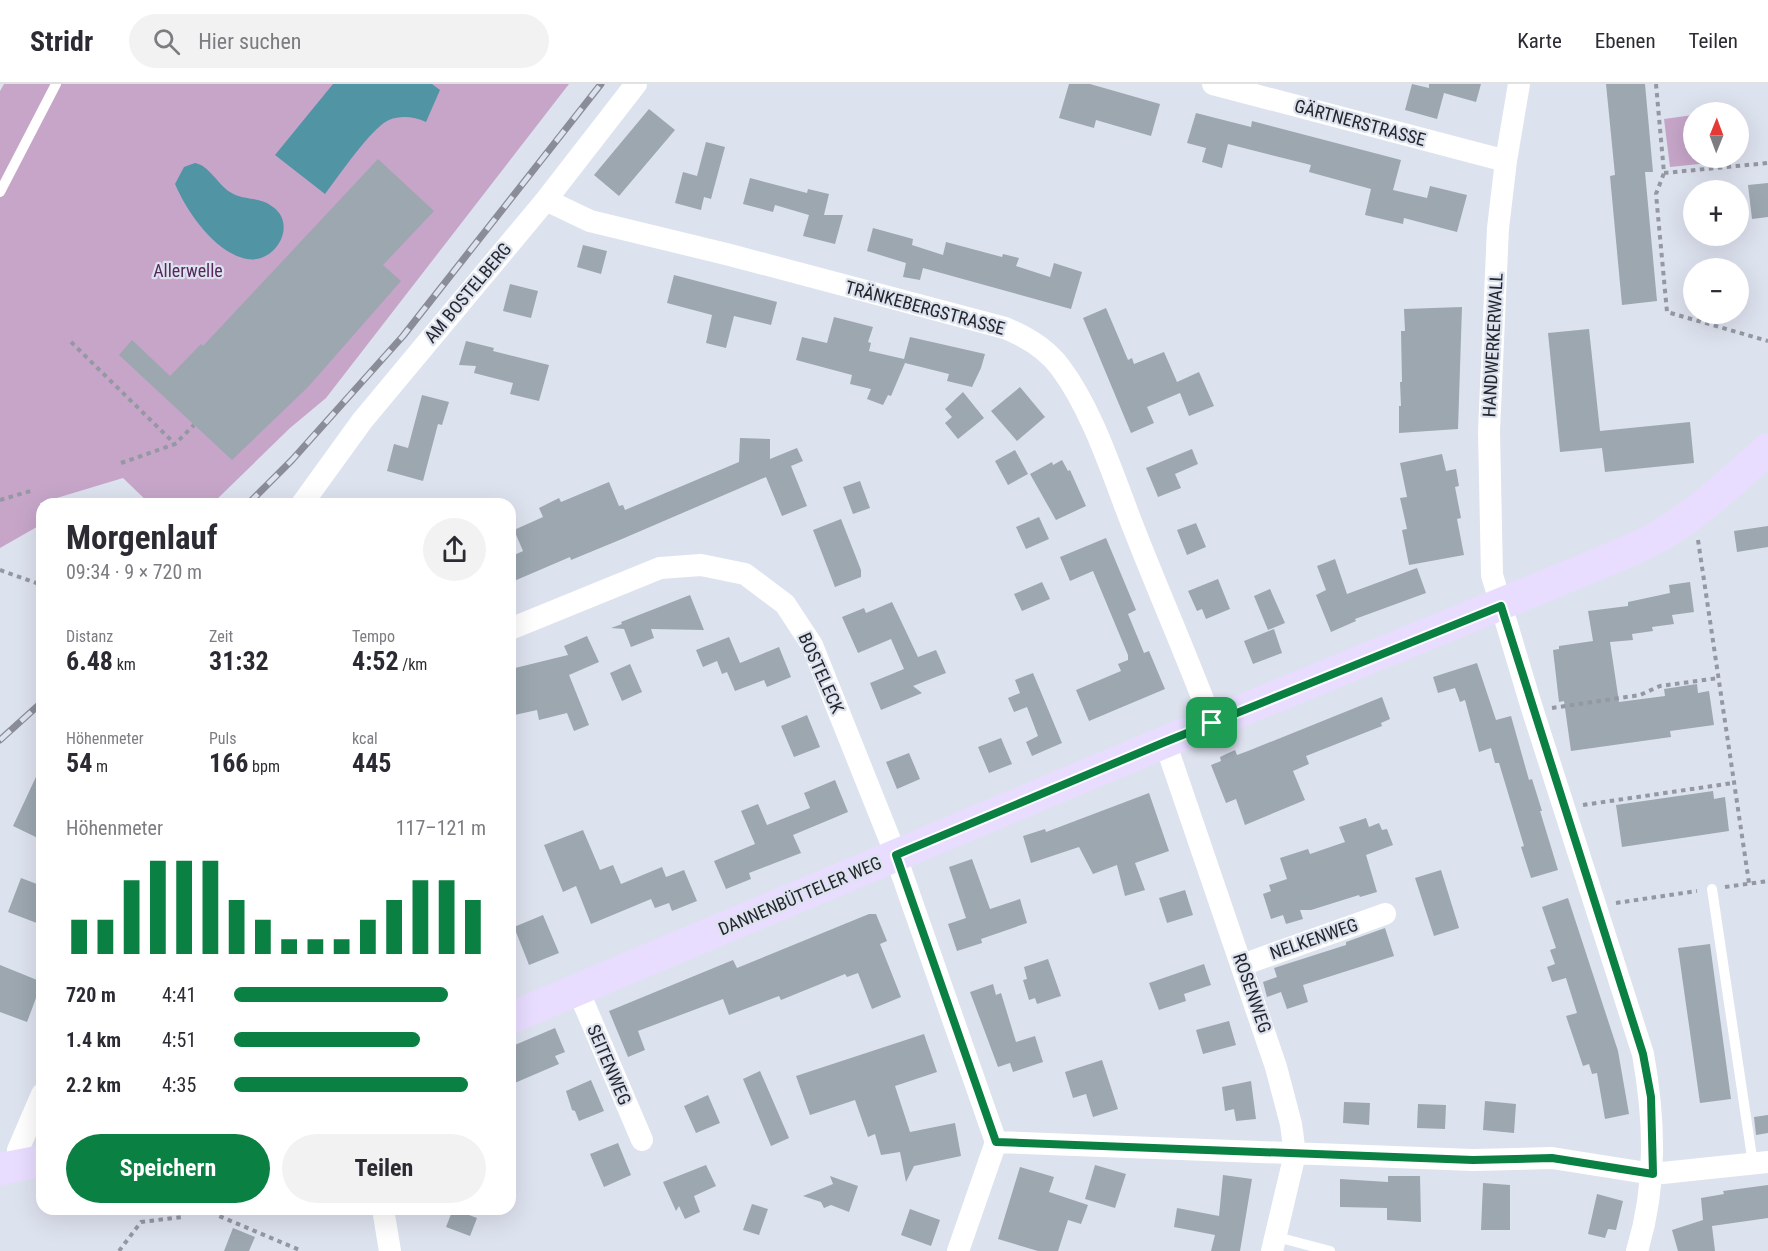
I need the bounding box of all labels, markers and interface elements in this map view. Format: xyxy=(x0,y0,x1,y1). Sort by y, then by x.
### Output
search box xyxy=(129,14,549,68)
text: Stridr xyxy=(30,25,93,58)
icon: search xyxy=(150,25,183,58)
text: Hier suchen xyxy=(198,29,301,54)
text: Karte xyxy=(1517,29,1562,53)
text: Ebenen xyxy=(1595,29,1656,53)
text: Teilen xyxy=(1689,29,1738,53)
street label: GÄRTNERSTRASSE xyxy=(1292,95,1428,150)
north arrow xyxy=(1683,102,1749,168)
map controls xyxy=(1683,102,1749,324)
button: + xyxy=(1683,180,1749,246)
street label: AM BOSTELBERG xyxy=(420,238,515,347)
button: − xyxy=(1683,258,1749,324)
park label: Allerwelle xyxy=(153,260,223,281)
street label: HANDWERKERWALL xyxy=(1478,272,1507,418)
street label: TRÄNKEBERGSTRASSE xyxy=(843,276,1007,339)
text: Morgenlauf xyxy=(66,518,218,557)
button: share xyxy=(423,518,486,581)
text: 09:34 · 9 × 720 m xyxy=(66,560,202,584)
text: Distanz xyxy=(66,627,113,646)
text: Zeit xyxy=(209,627,233,646)
text: Tempo xyxy=(352,627,395,646)
street label: BOSTELECK xyxy=(794,629,849,716)
text: 6.48 xyxy=(66,646,113,676)
text: 31:32 xyxy=(209,646,269,676)
text: 4:52 xyxy=(352,646,399,676)
text: km xyxy=(113,655,136,674)
text: /km xyxy=(399,655,427,674)
pin xyxy=(1186,697,1237,748)
icon: arrive xyxy=(1195,706,1228,739)
text: Höhenmeter xyxy=(66,729,144,748)
text: Puls xyxy=(209,729,237,748)
text: kcal xyxy=(352,729,378,748)
text: 54 xyxy=(66,748,92,778)
text: 166 xyxy=(209,748,248,778)
text: 445 xyxy=(352,748,391,778)
text: m xyxy=(92,757,108,776)
text: bpm xyxy=(248,757,280,776)
text: Höhenmeter xyxy=(66,816,163,840)
text: 117–121 m xyxy=(396,816,486,840)
street label: DANNENBÜTTELER WEG xyxy=(715,852,885,939)
street label: NELKENWEG xyxy=(1267,914,1361,963)
street label: ROSENWEG xyxy=(1229,950,1276,1036)
text: 720 m xyxy=(66,983,116,1007)
text: 4:41 xyxy=(162,983,196,1007)
street label: SEITENWEG xyxy=(583,1021,636,1108)
text: 1.4 km xyxy=(66,1028,121,1052)
text: 4:51 xyxy=(162,1028,196,1052)
text: 2.2 km xyxy=(66,1073,121,1097)
text: 4:35 xyxy=(162,1073,196,1097)
button: Speichern xyxy=(66,1134,270,1203)
button: Teilen xyxy=(282,1134,486,1203)

